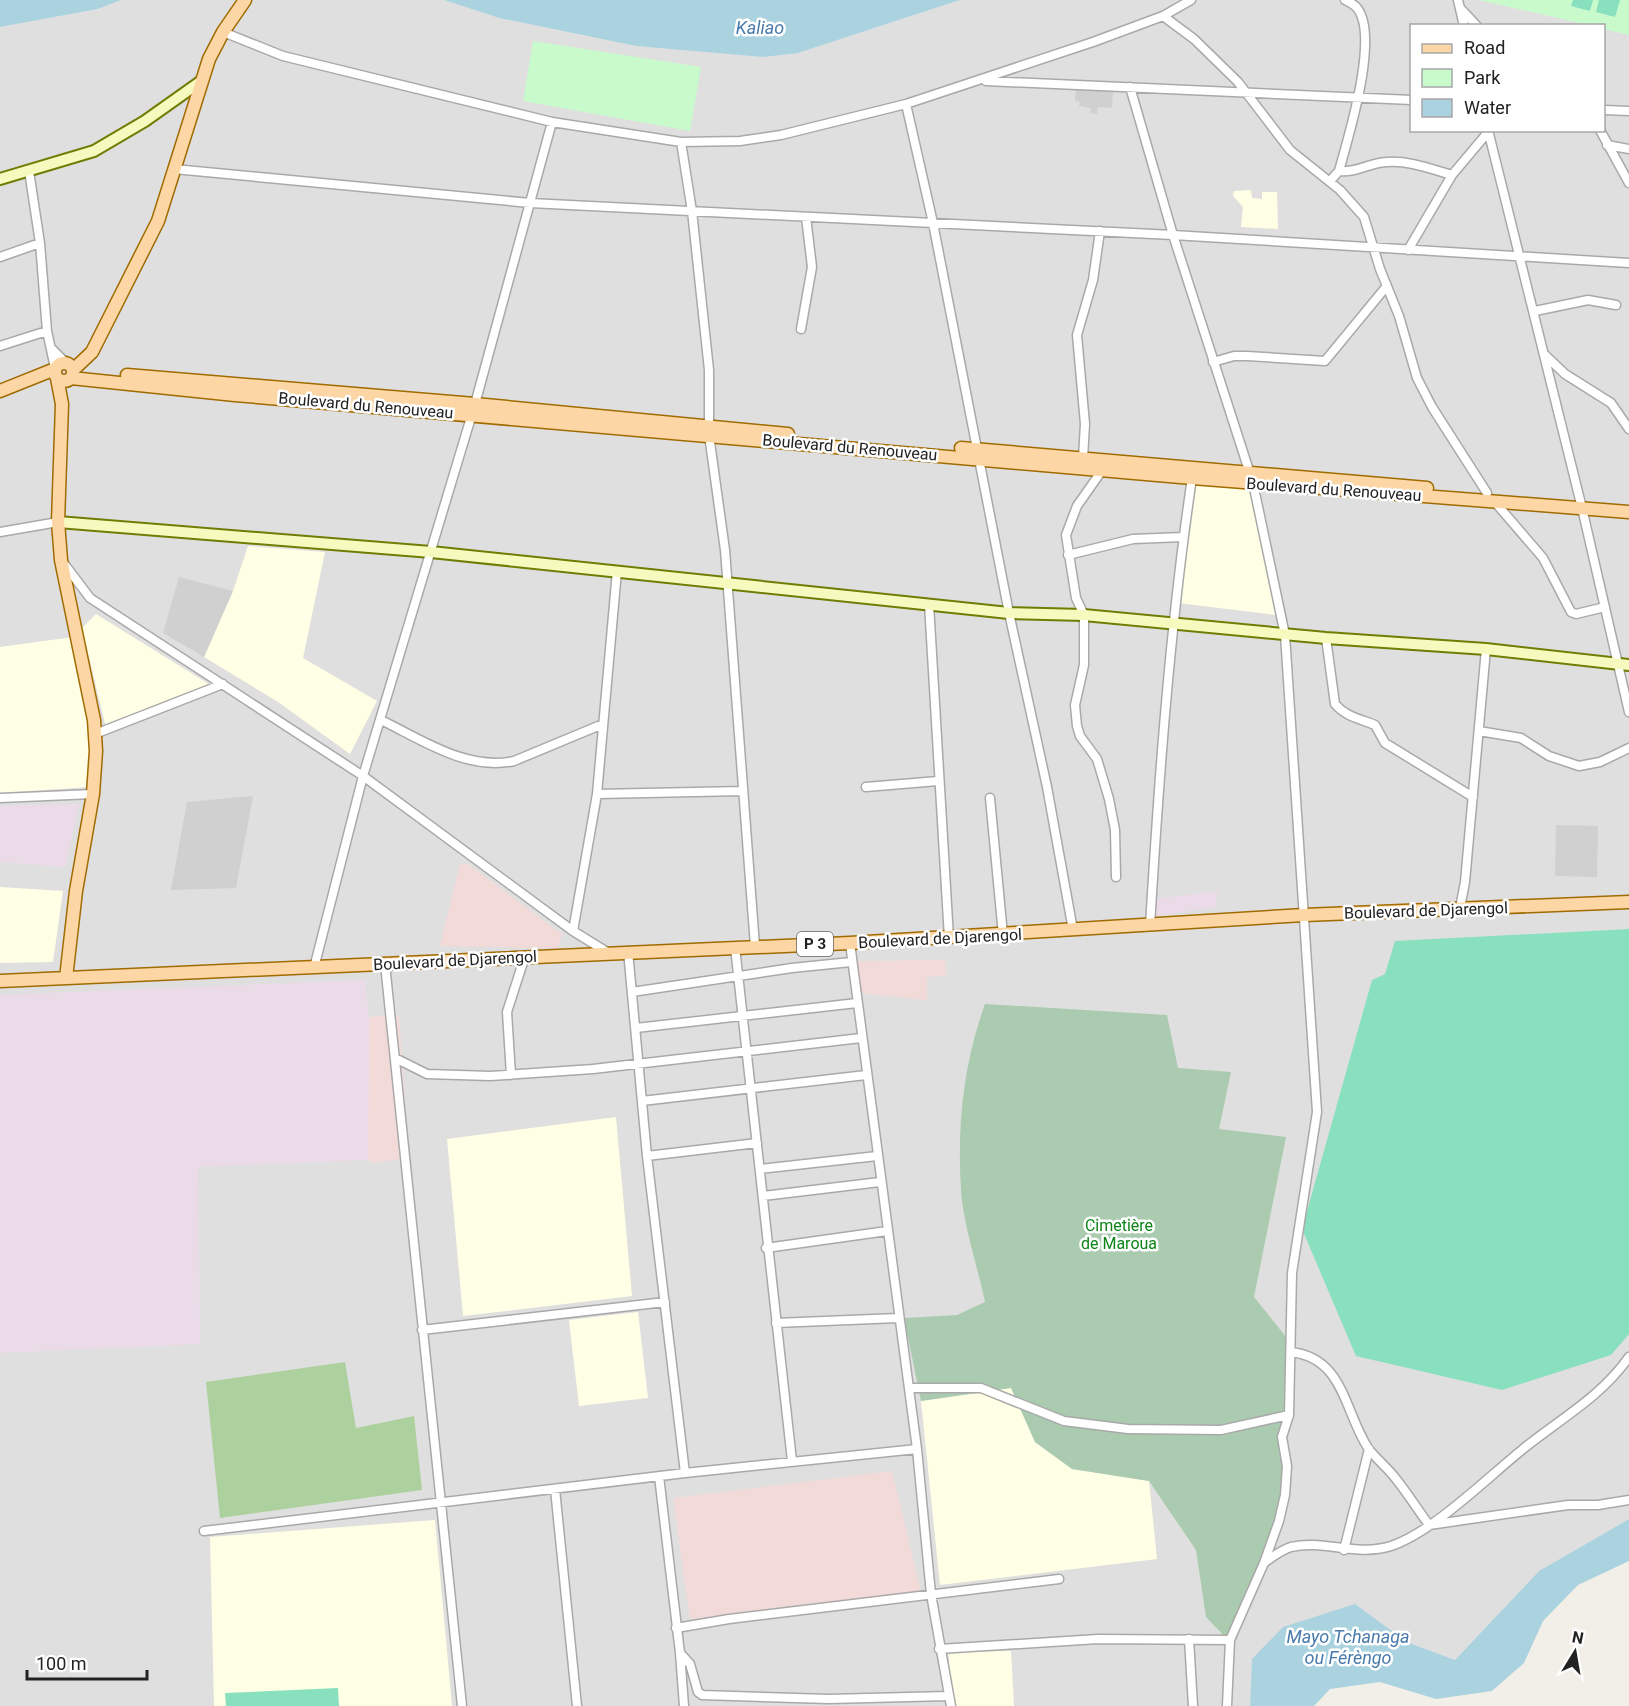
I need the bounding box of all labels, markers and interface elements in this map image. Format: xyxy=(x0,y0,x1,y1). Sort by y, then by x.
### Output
water label: Kaliao xyxy=(736,17,784,38)
legend xyxy=(1410,24,1605,132)
text: Road xyxy=(1464,37,1505,58)
text: Park xyxy=(1464,67,1501,88)
text: Water xyxy=(1464,97,1511,118)
street label: Boulevard du Renouveau xyxy=(278,388,454,423)
street label: Boulevard du Renouveau xyxy=(762,430,938,465)
street label: Boulevard du Renouveau xyxy=(1246,474,1422,505)
street label: Boulevard de Djarengol xyxy=(1344,898,1508,923)
street label: Boulevard de Djarengol xyxy=(858,925,1022,952)
road number: P 3 xyxy=(797,932,833,956)
street label: Boulevard de Djarengol xyxy=(373,947,537,974)
park label: Cimetière de Maroua xyxy=(1081,1216,1157,1253)
north arrow xyxy=(1545,1622,1605,1682)
water label: Mayo Tchanaga ou Férèngo xyxy=(1286,1626,1410,1668)
text: N xyxy=(1570,1627,1585,1648)
scale bar xyxy=(27,1643,147,1681)
text: 100 m xyxy=(36,1653,87,1674)

